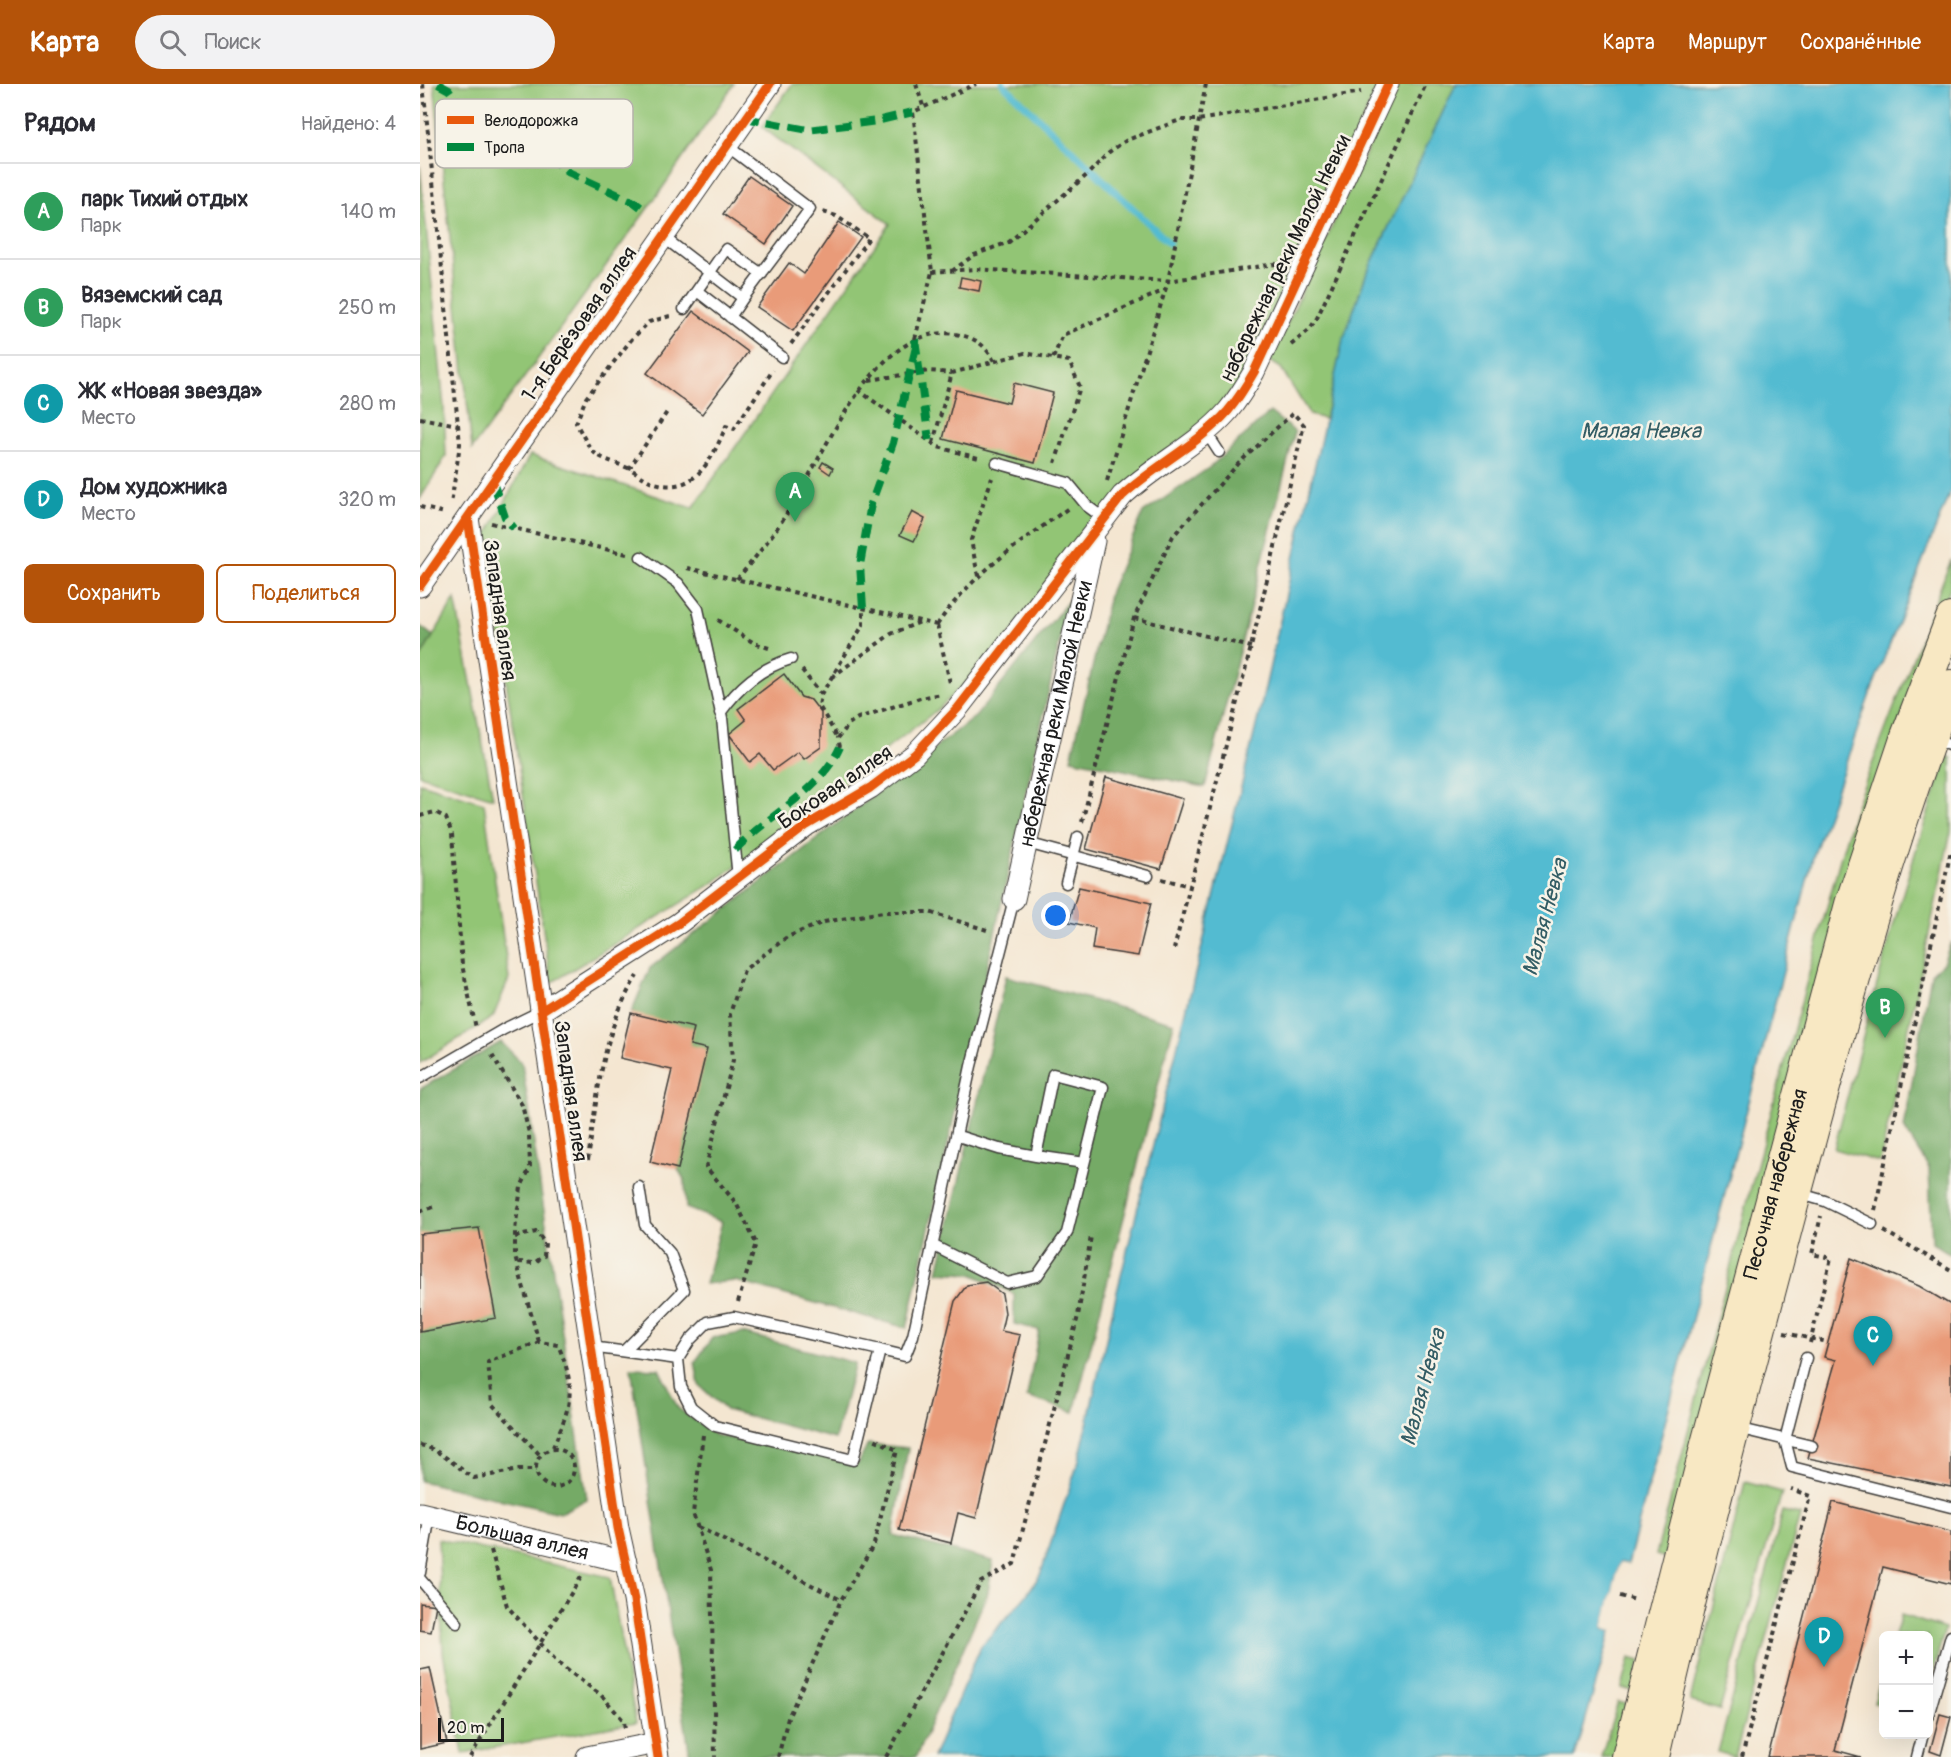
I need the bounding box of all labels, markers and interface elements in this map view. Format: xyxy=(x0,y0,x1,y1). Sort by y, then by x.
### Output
search box xyxy=(135,15,555,69)
text: Карта xyxy=(30,25,99,60)
icon: search xyxy=(156,26,189,59)
text: Поиск xyxy=(204,28,262,56)
text: Карта xyxy=(1603,29,1655,56)
text: Маршрут xyxy=(1688,29,1767,56)
text: Сохранённые xyxy=(1800,29,1921,56)
legend xyxy=(435,99,633,168)
text: Рядом xyxy=(24,107,96,139)
text: Найдено: 4 xyxy=(301,111,396,136)
text: Велодорожка xyxy=(484,111,578,131)
street label: набережная реки Малой Невки xyxy=(1214,130,1357,386)
text: Тропа xyxy=(484,138,525,158)
text: парк Тихий отдых xyxy=(81,185,248,213)
text: A xyxy=(37,199,50,224)
text: 140 m xyxy=(341,199,396,224)
text: Парк xyxy=(81,213,122,238)
street label: 1-я Берёзовая аллея xyxy=(516,241,643,407)
text: Вяземский сад xyxy=(81,281,222,309)
text: B xyxy=(38,295,49,320)
text: 250 m xyxy=(338,295,396,320)
text: Парк xyxy=(81,309,122,334)
text: ЖК «Новая звезда» xyxy=(81,377,262,405)
text: C xyxy=(37,391,50,416)
text: 280 m xyxy=(339,391,396,416)
text: Место xyxy=(81,405,136,430)
water label: Малая Невка xyxy=(1581,417,1703,445)
pin: A xyxy=(776,472,814,522)
text: Дом художника xyxy=(81,473,227,501)
text: D xyxy=(37,487,50,512)
text: 320 m xyxy=(338,487,396,512)
text: Место xyxy=(81,501,136,526)
street label: Западная аллея xyxy=(476,538,523,682)
button: Сохранить xyxy=(24,564,204,623)
button: Поделиться xyxy=(216,564,396,623)
street label: набережная реки Малой Невки xyxy=(1013,578,1099,849)
street label: Боковая аллея xyxy=(773,739,898,836)
water label: Малая Невка xyxy=(1516,854,1574,979)
your location xyxy=(1041,901,1070,930)
pin: B xyxy=(1866,988,1904,1038)
street label: Западная аллея xyxy=(547,1019,594,1163)
street label: Песочная набережная xyxy=(1738,1086,1814,1282)
pin: C xyxy=(1854,1316,1892,1366)
water label: Малая Невка xyxy=(1394,1324,1452,1449)
street label: Большая аллея xyxy=(453,1509,591,1567)
pin: D xyxy=(1804,1618,1844,1667)
map controls xyxy=(1879,1631,1933,1739)
button: + xyxy=(1879,1631,1933,1685)
button: − xyxy=(1879,1685,1933,1739)
scale bar xyxy=(438,1715,504,1742)
text: 20 m xyxy=(447,1718,485,1738)

